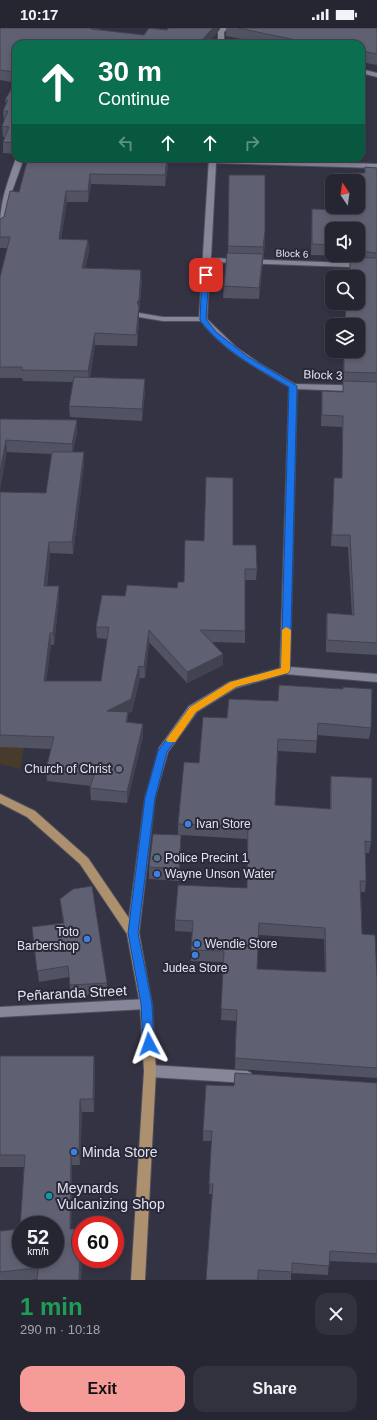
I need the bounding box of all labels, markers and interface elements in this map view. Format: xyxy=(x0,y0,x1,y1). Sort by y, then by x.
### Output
text: 10:17 xyxy=(20,6,58,23)
icon: ahead xyxy=(32,56,84,108)
text: 30 m xyxy=(98,56,162,87)
text: Continue xyxy=(98,89,170,109)
icon: left xyxy=(115,132,137,154)
icon: ahead xyxy=(157,132,179,154)
icon: ahead xyxy=(199,132,221,154)
icon: right xyxy=(241,132,263,154)
north arrow xyxy=(325,174,365,214)
map controls xyxy=(325,174,365,358)
button: sound xyxy=(325,222,365,262)
street label: Block 6 xyxy=(275,247,309,260)
pin xyxy=(189,258,223,292)
icon: arrive xyxy=(195,264,217,286)
button: search xyxy=(325,270,365,310)
button: layers xyxy=(325,318,365,358)
street label: Block 3 xyxy=(303,367,343,383)
place label: Church of Christ xyxy=(24,762,112,776)
marker: Church of Christ xyxy=(114,764,124,774)
place label: Ivan Store xyxy=(196,817,251,831)
marker: Ivan Store xyxy=(183,819,193,829)
place label: Police Precint 1 xyxy=(165,851,249,865)
marker: Police Precint 1 xyxy=(152,853,162,863)
place label: Wayne Unson Water xyxy=(165,867,275,881)
marker: Wayne Unson Water xyxy=(152,869,162,879)
place label: Toto Barbershop xyxy=(17,925,79,953)
marker: Toto Barbershop xyxy=(82,934,92,944)
place label: Wendie Store xyxy=(205,937,278,951)
marker: Wendie Store xyxy=(192,939,202,949)
marker: Judea Store xyxy=(190,950,200,960)
place label: Judea Store xyxy=(163,961,228,975)
street label: Peñaranda Street xyxy=(17,982,127,1004)
position arrow xyxy=(128,1023,170,1065)
place label: Minda Store xyxy=(82,1144,158,1160)
marker: Minda Store xyxy=(69,1147,79,1157)
place label: Meynards Vulcanizing Shop xyxy=(57,1180,165,1212)
marker: Meynards Vulcanizing Shop xyxy=(44,1191,54,1201)
speed limit sign: 60 xyxy=(72,1216,124,1268)
text: 52 xyxy=(27,1226,49,1248)
text: km/h xyxy=(27,1246,49,1257)
text: 1 min xyxy=(20,1293,83,1320)
button: close xyxy=(315,1293,357,1335)
text: 290 m · 10:18 xyxy=(20,1322,100,1337)
button: Exit xyxy=(20,1366,185,1412)
button: Share xyxy=(193,1366,357,1412)

